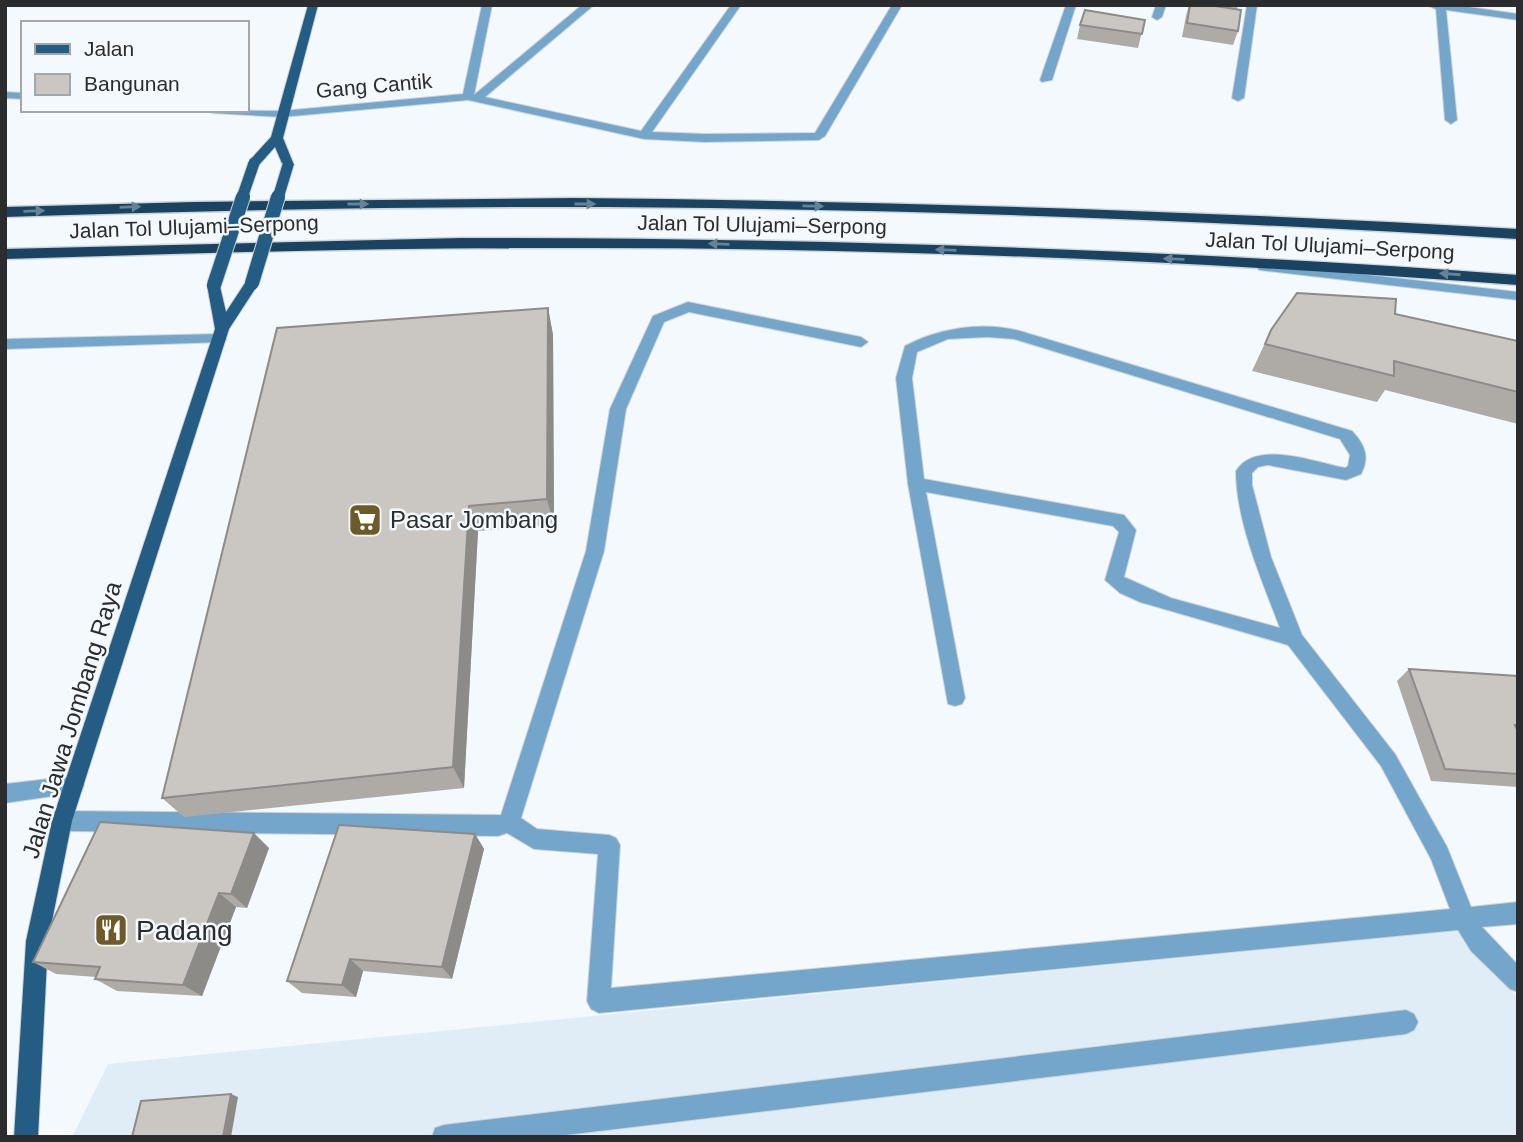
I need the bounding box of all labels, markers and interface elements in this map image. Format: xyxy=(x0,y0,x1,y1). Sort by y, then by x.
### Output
legend xyxy=(21,21,248,112)
text: Jalan xyxy=(84,37,134,60)
street label: Gang Cantik xyxy=(315,69,434,102)
text: Bangunan xyxy=(84,72,180,95)
one-way arrow xyxy=(347,198,369,210)
one-way arrow xyxy=(575,198,597,210)
one-way arrow xyxy=(802,200,824,212)
one-way arrow xyxy=(120,202,142,213)
one-way arrow xyxy=(23,205,45,216)
street label: Jalan Tol Ulujami–Serpong xyxy=(69,211,319,242)
street label: Jalan Tol Ulujami–Serpong xyxy=(637,211,887,238)
street label: Jalan Tol Ulujami–Serpong xyxy=(1205,227,1455,264)
one-way arrow xyxy=(708,238,730,250)
one-way arrow xyxy=(935,244,957,256)
one-way arrow xyxy=(1162,253,1184,264)
one-way arrow xyxy=(1438,268,1460,279)
supermarket icon: Pasar Jombang xyxy=(346,501,384,539)
place label: Pasar Jombang xyxy=(390,506,558,533)
street label: Jalan Jawa Jombang Raya xyxy=(16,578,127,862)
restaurant icon: Padang xyxy=(92,911,130,949)
place label: Padang xyxy=(136,915,233,946)

